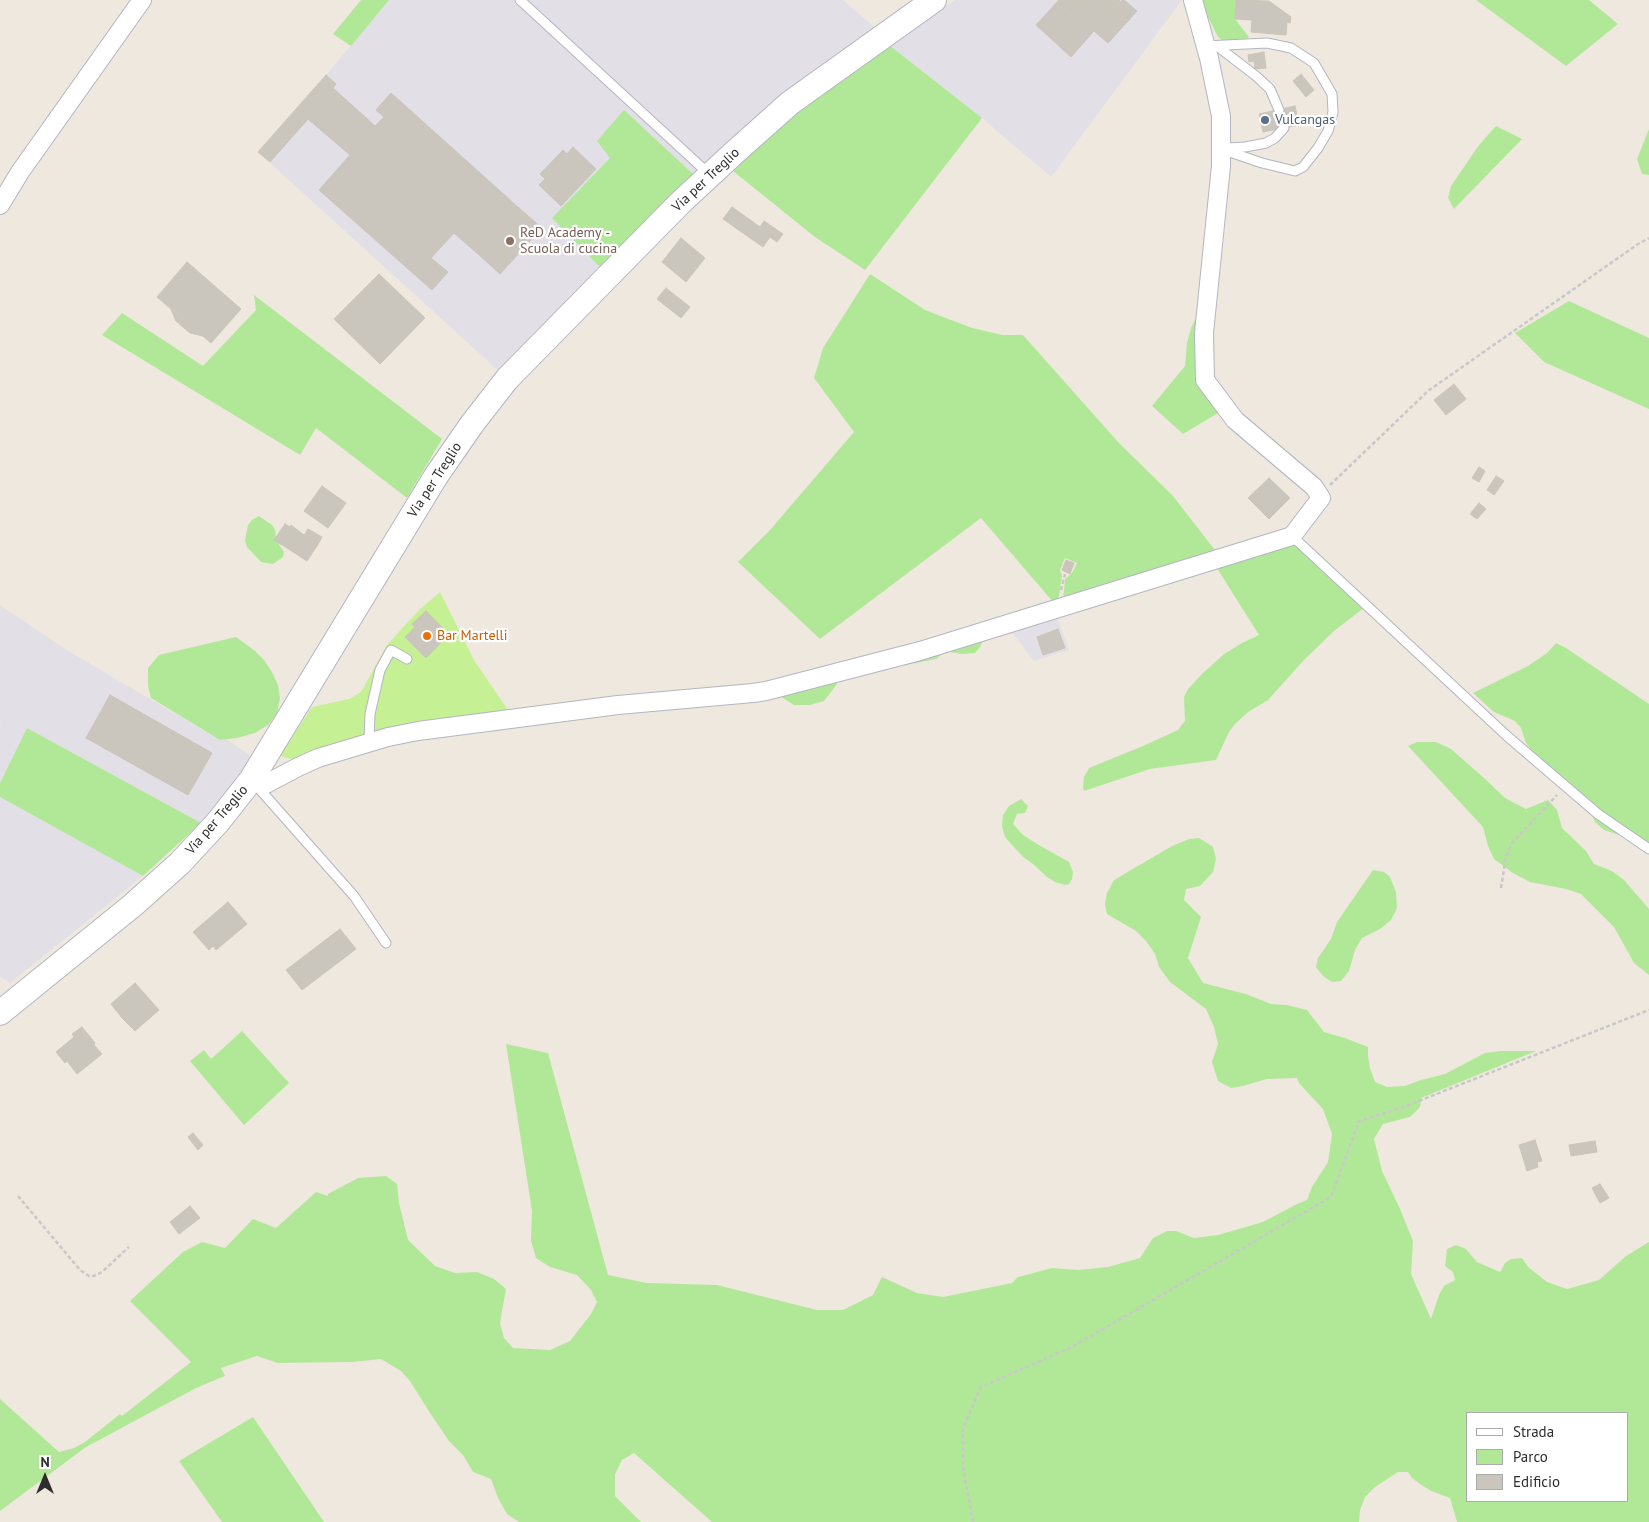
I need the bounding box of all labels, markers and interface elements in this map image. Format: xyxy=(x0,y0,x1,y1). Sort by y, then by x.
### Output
place label: Vulcangas xyxy=(1275,112,1335,128)
marker: Vulcangas xyxy=(1259,114,1271,126)
street label: Via per Treglio xyxy=(669,144,743,216)
place label: ReD Academy - Scuola di cucina xyxy=(520,225,617,258)
marker: ReD Academy - Scuola di cucina xyxy=(504,235,516,247)
street label: Via per Treglio xyxy=(404,439,466,521)
place label: Bar Martelli xyxy=(437,628,507,644)
marker: Bar Martelli xyxy=(421,630,433,642)
street label: Via per Treglio xyxy=(182,782,252,858)
legend xyxy=(1466,1412,1629,1502)
text: Strada xyxy=(1513,1422,1554,1441)
text: Parco xyxy=(1513,1447,1548,1466)
north arrow xyxy=(20,1452,70,1502)
text: N xyxy=(40,1453,50,1471)
text: Edificio xyxy=(1513,1472,1560,1491)

